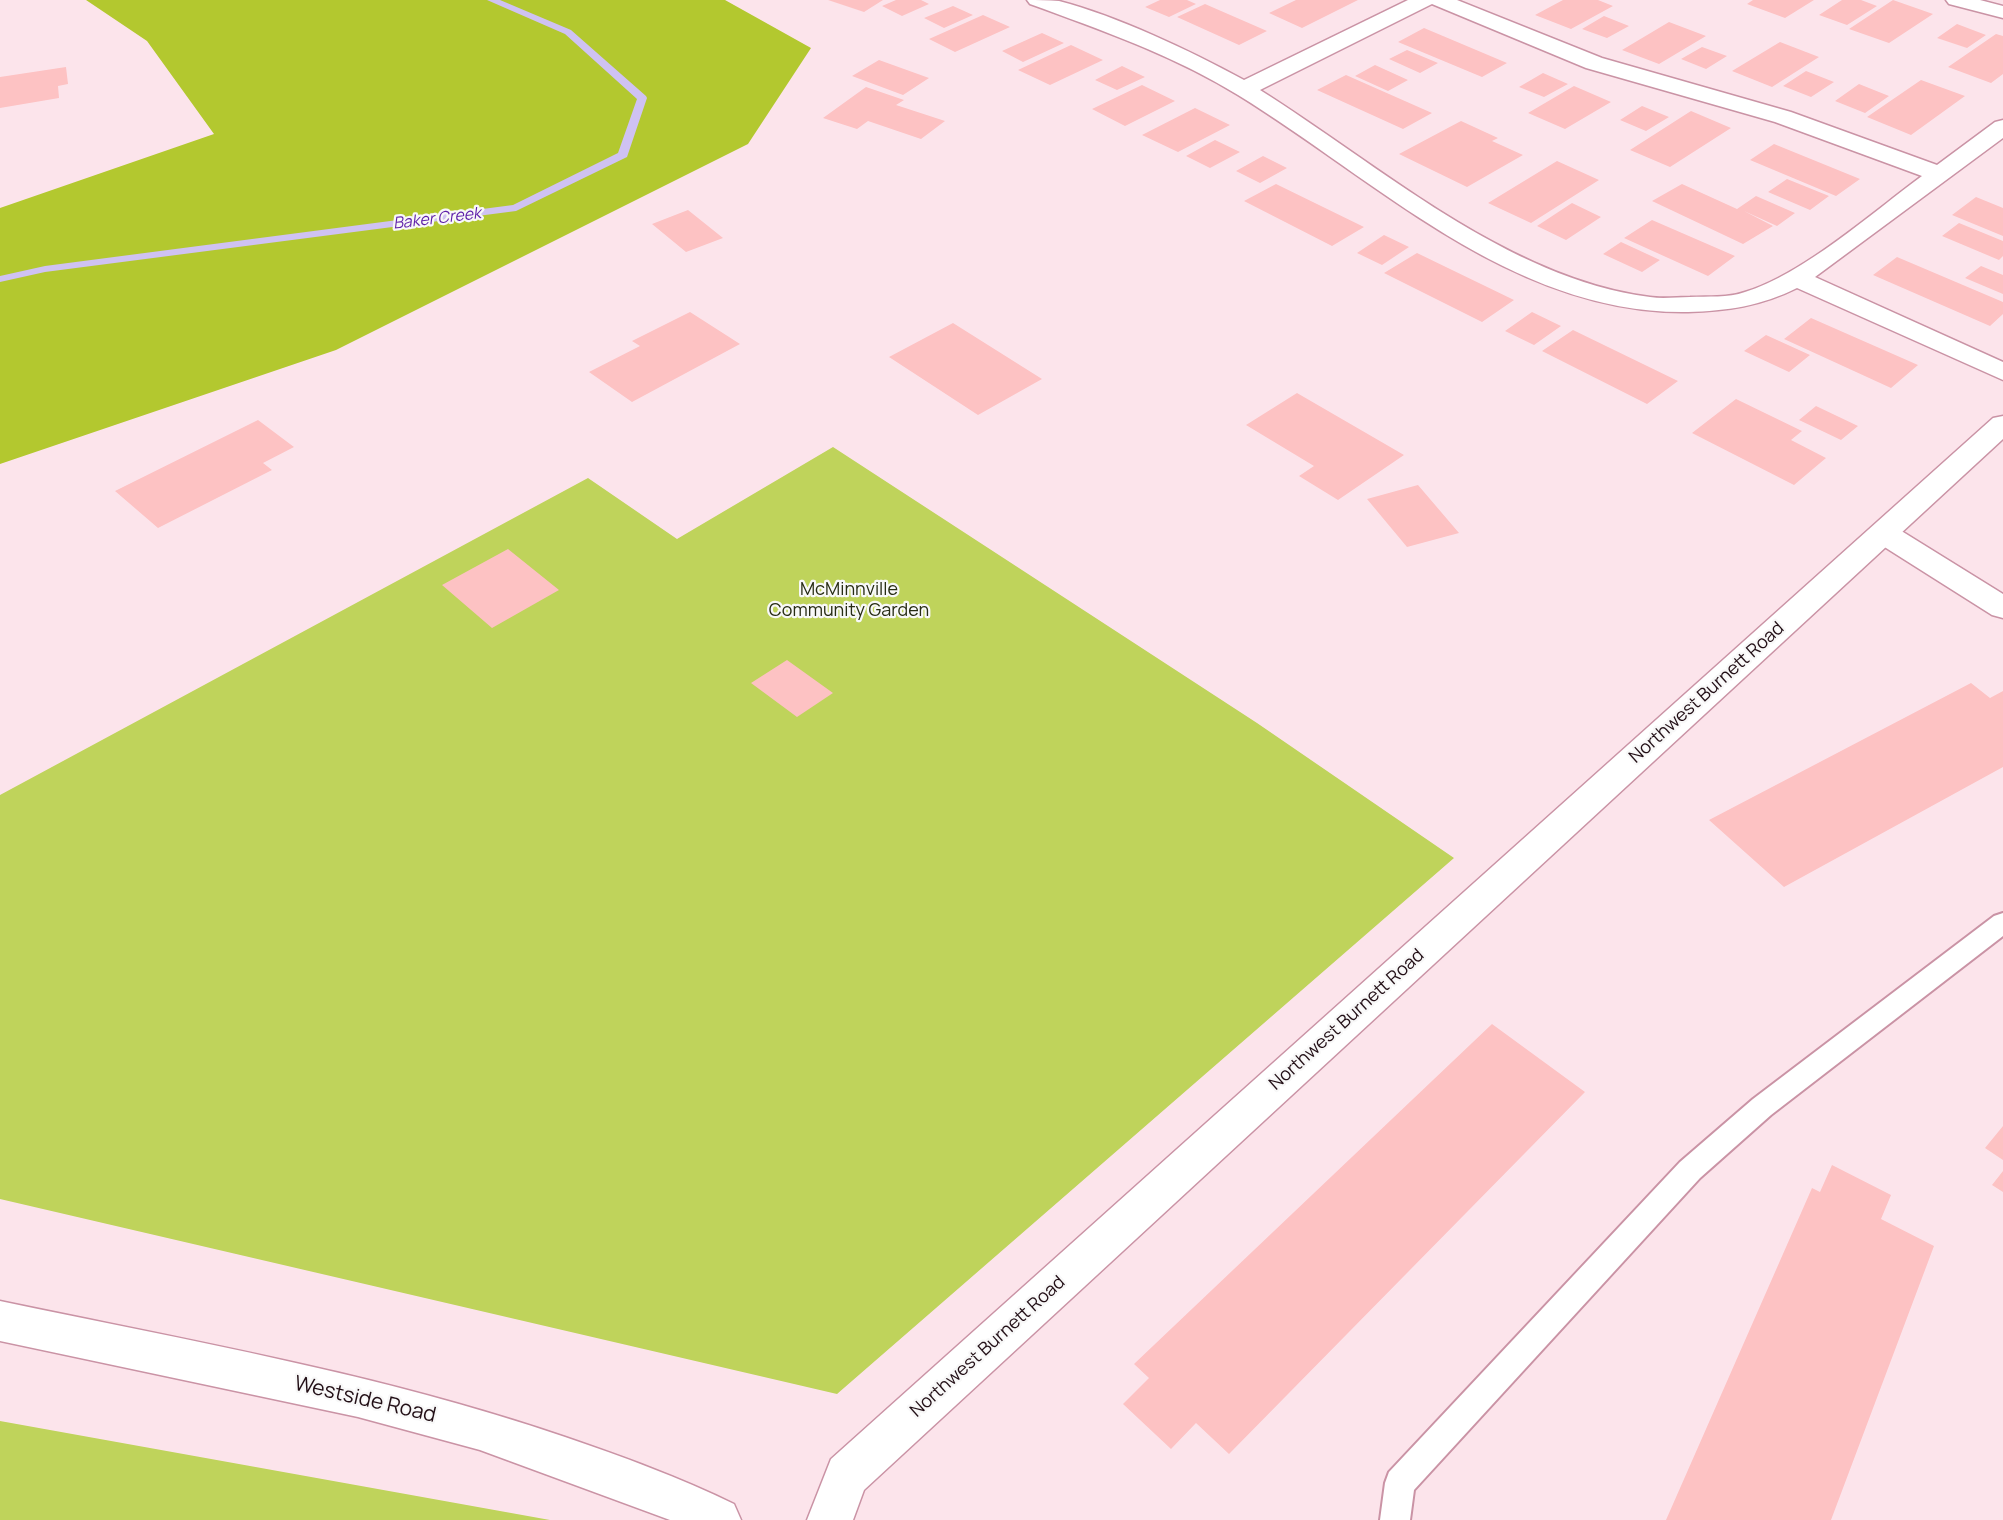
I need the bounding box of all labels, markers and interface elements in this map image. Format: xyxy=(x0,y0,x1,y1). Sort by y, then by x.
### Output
water label: Baker Creek xyxy=(392,204,482,234)
park label: McMinnville Community Garden xyxy=(769,579,929,622)
street label: Northwest Burnett Road xyxy=(1625,618,1789,768)
street label: Northwest Burnett Road xyxy=(1265,945,1429,1095)
street label: Northwest Burnett Road xyxy=(906,1272,1070,1422)
street label: Westside Road xyxy=(292,1371,438,1429)

